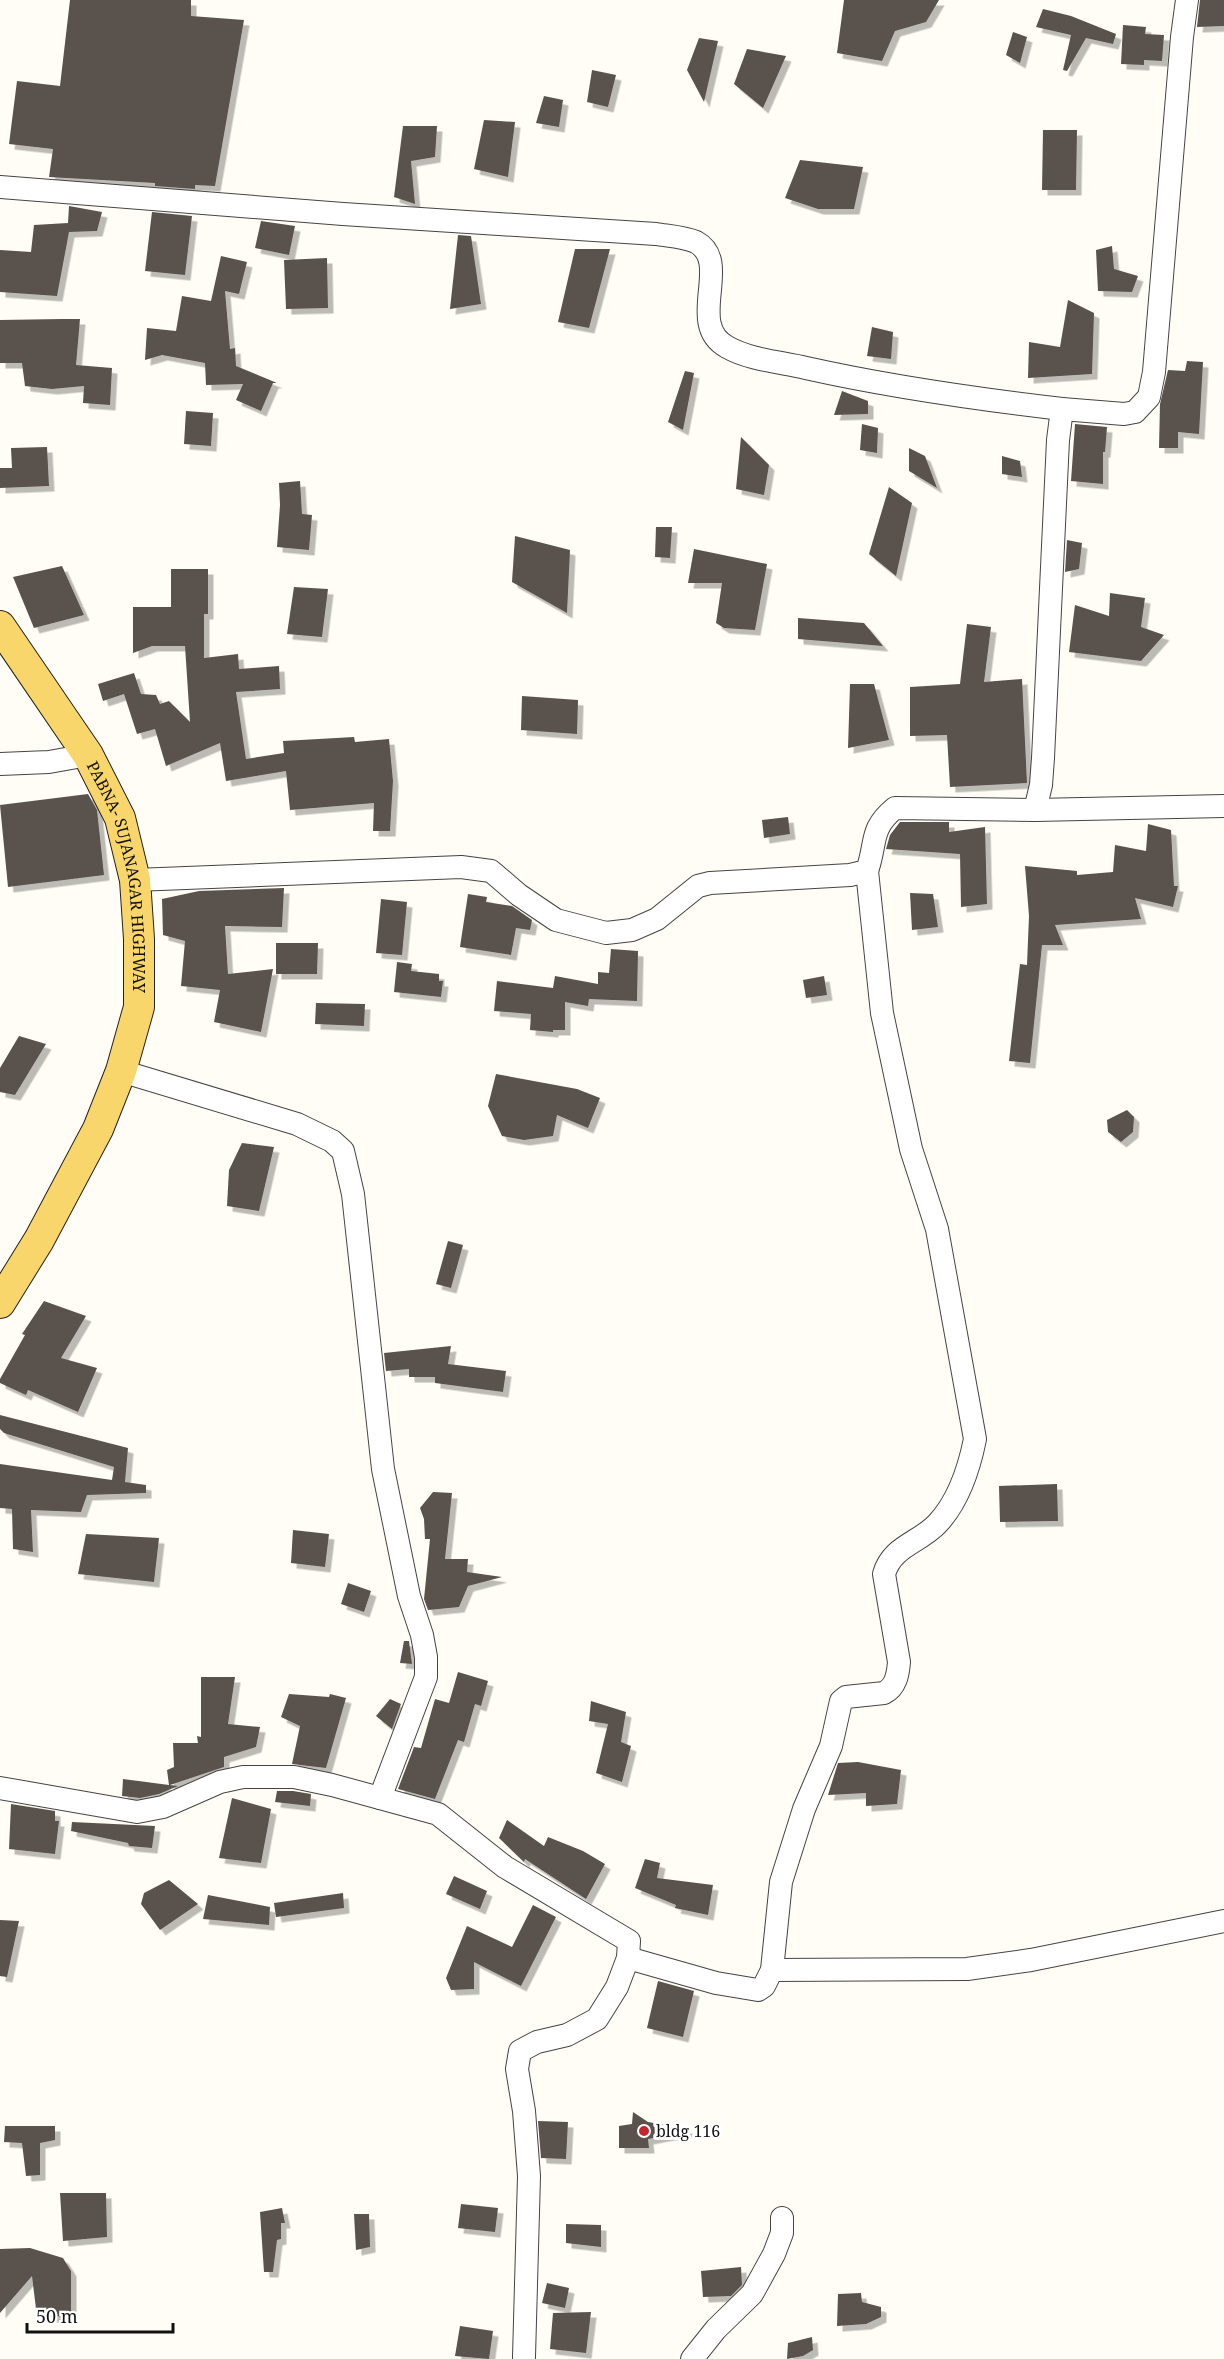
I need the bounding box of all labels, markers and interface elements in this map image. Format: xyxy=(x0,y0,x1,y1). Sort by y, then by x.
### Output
street label: PABNA- SUJANAGAR HIGHWAY xyxy=(82,757,150,994)
place label: bldg 116 xyxy=(656,2120,720,2142)
marker: bldg 116 xyxy=(637,2124,651,2138)
scale bar xyxy=(27,2296,172,2334)
text: 50 m xyxy=(36,2304,78,2328)

